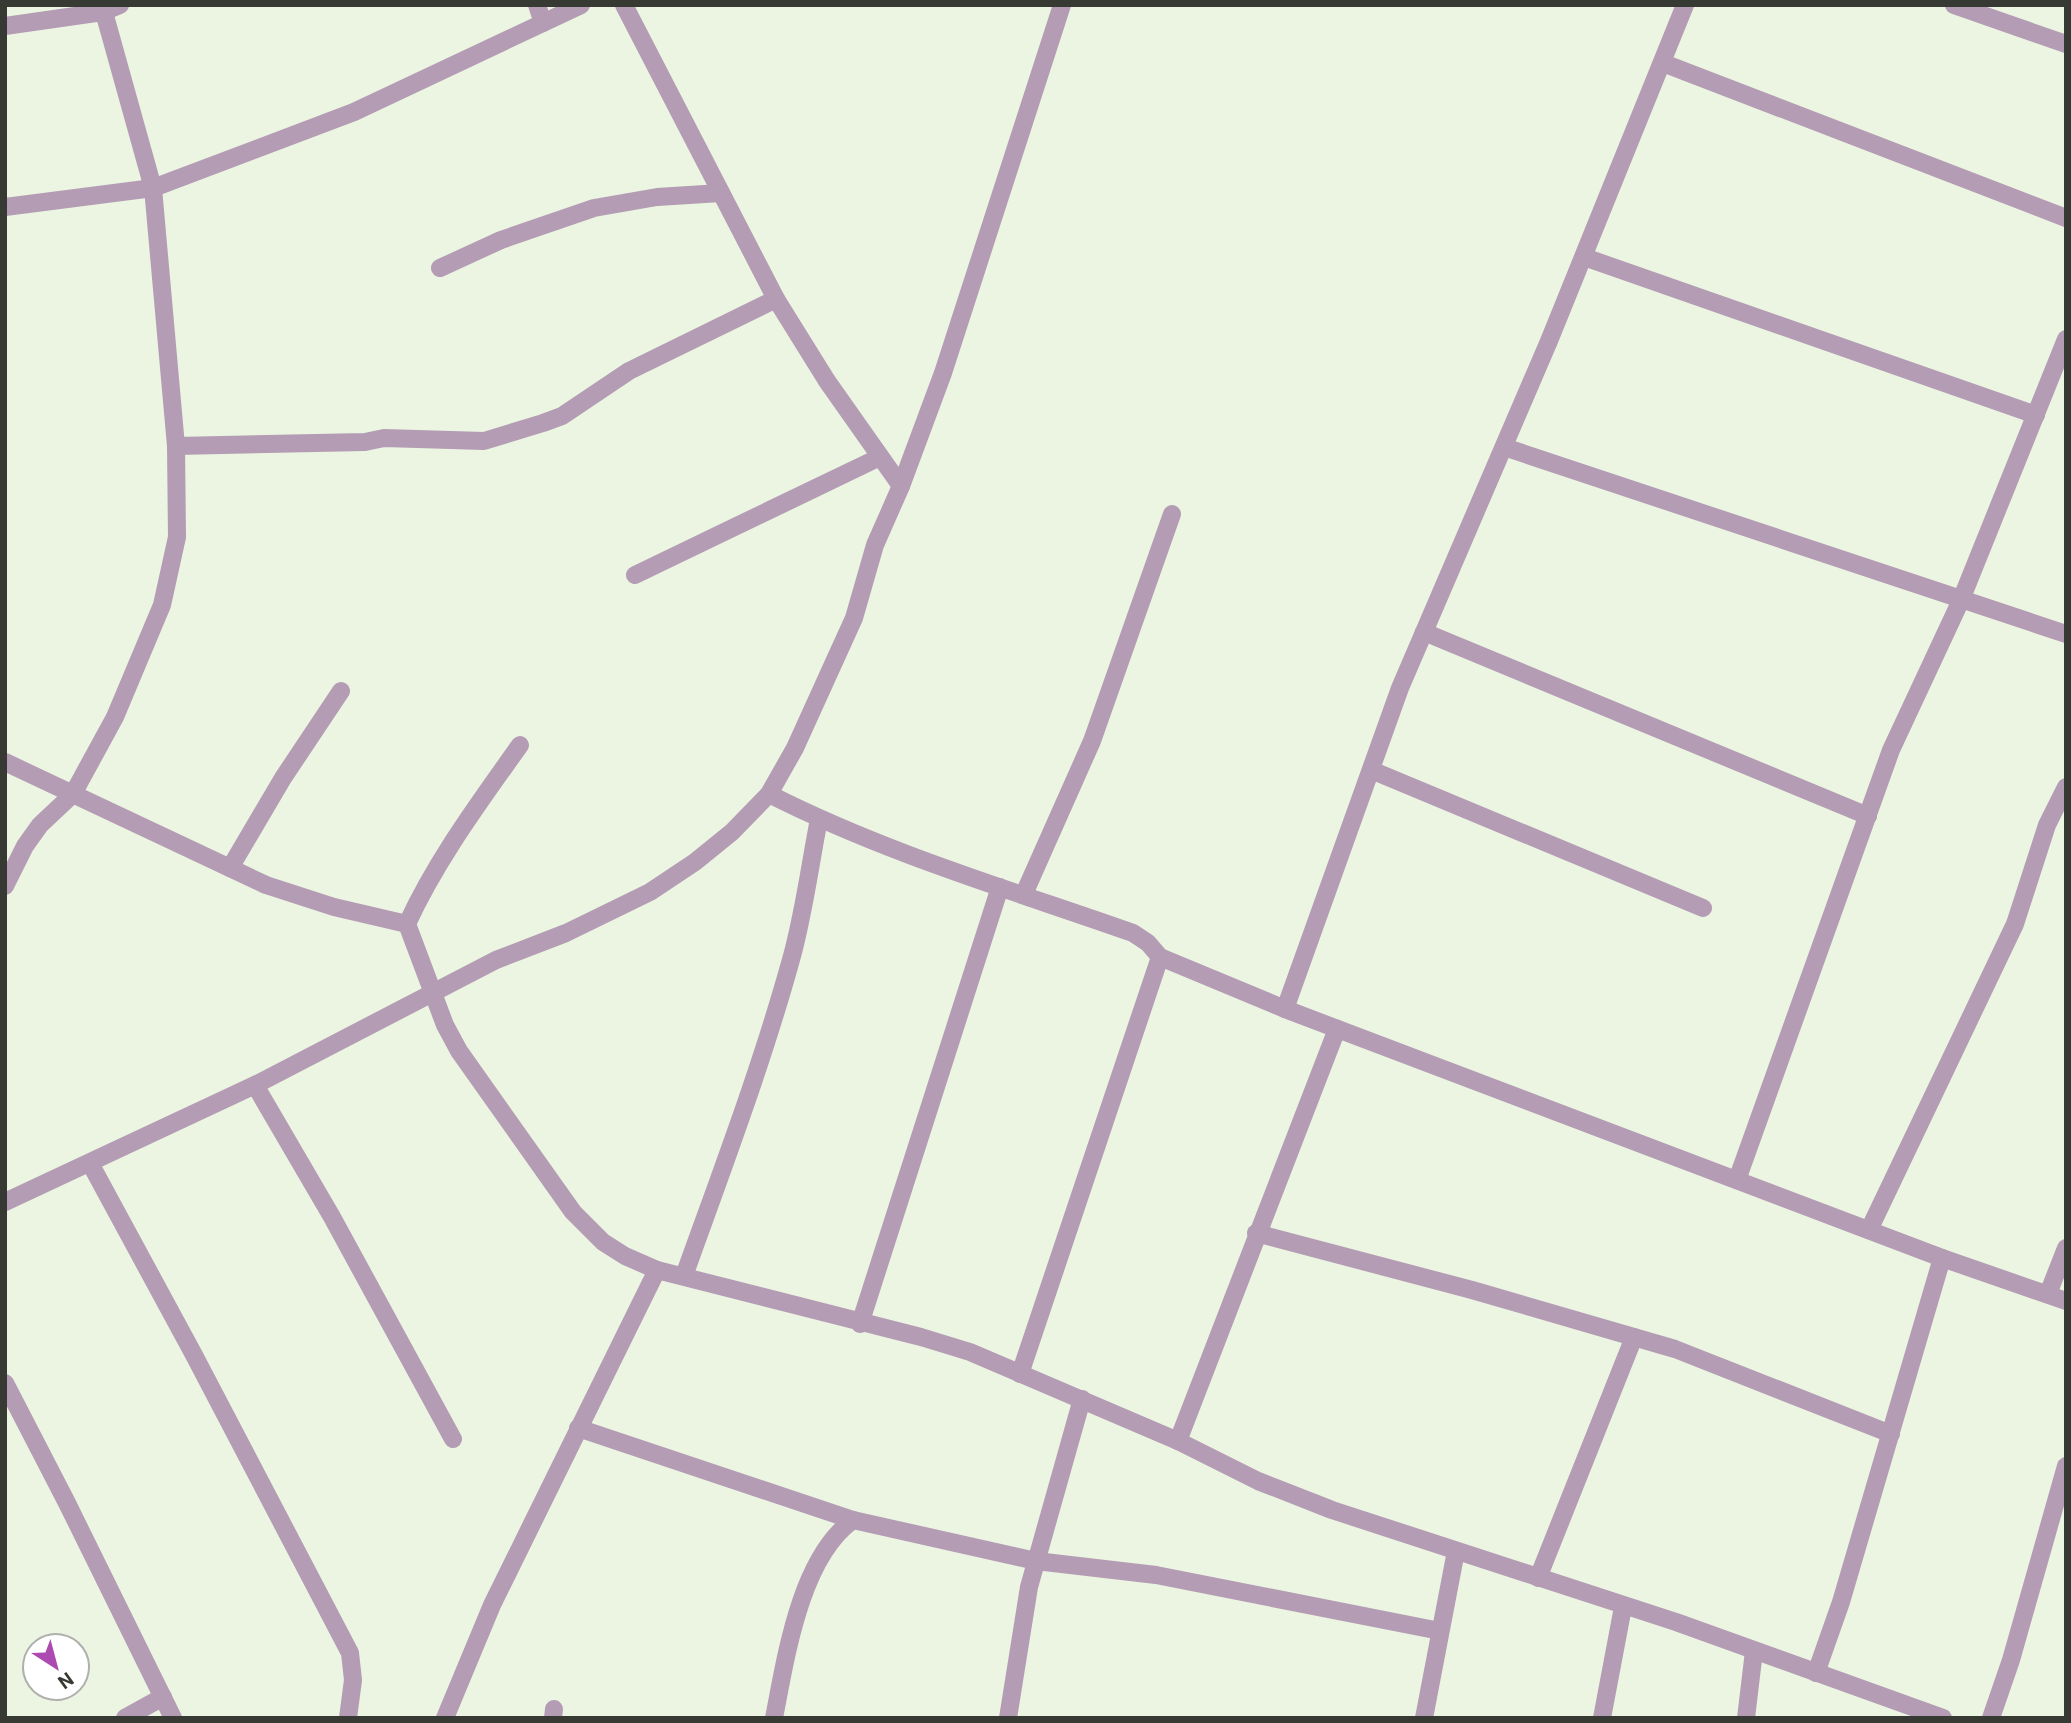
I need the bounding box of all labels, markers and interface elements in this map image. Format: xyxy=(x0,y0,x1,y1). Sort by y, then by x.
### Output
north arrow xyxy=(21,1632,91,1702)
text: N xyxy=(54,1667,78,1694)

